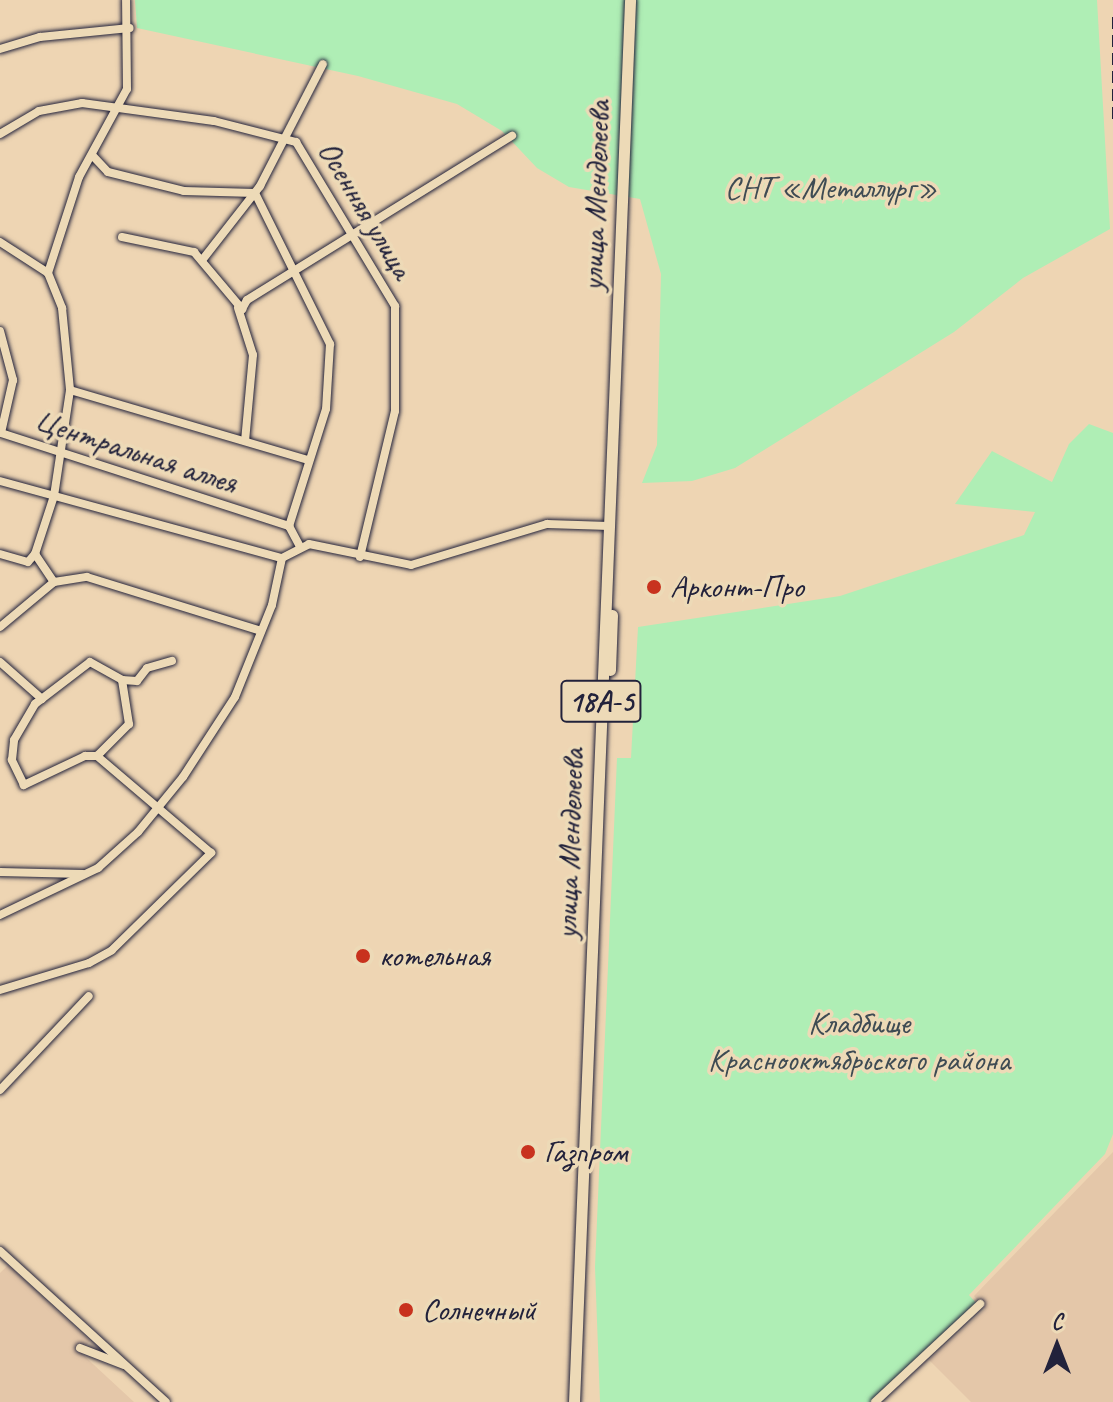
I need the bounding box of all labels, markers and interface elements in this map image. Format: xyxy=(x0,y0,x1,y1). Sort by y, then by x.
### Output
street label: улица Менделеева xyxy=(573,100,619,292)
street label: Осенняя улица xyxy=(309,134,421,286)
park label: СНТ «Металлург» xyxy=(725,169,937,207)
street label: Центральная аллея xyxy=(29,401,243,503)
place label: Арконт-Про xyxy=(670,568,804,606)
marker: Арконт-Про xyxy=(645,578,663,596)
road number: 18А-5 xyxy=(559,675,643,727)
street label: улица Менделеева xyxy=(547,748,593,940)
place label: котельная xyxy=(379,937,490,975)
marker: котельная xyxy=(354,947,372,965)
park label: Кладбище Краснооктябрьского района xyxy=(708,1005,1010,1080)
place label: Газпром xyxy=(544,1133,628,1171)
marker: Газпром xyxy=(519,1143,537,1161)
place label: Солнечный xyxy=(422,1291,536,1329)
marker: Солнечный xyxy=(397,1301,415,1319)
north arrow xyxy=(1017,1306,1097,1386)
text: С xyxy=(1052,1308,1062,1336)

